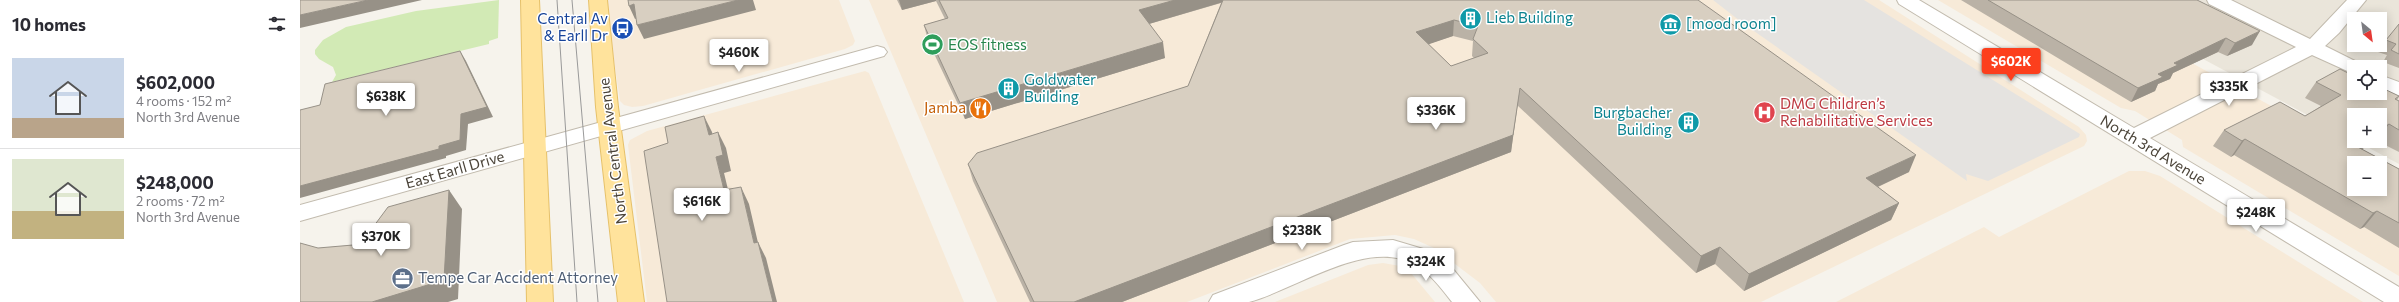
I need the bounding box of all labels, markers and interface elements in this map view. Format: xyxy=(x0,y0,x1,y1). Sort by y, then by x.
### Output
building icon: Lieb Building xyxy=(1457,5,1483,31)
place label: Lieb Building xyxy=(1486,8,1573,26)
place label: Central Av & Earll Dr xyxy=(537,9,608,44)
museum icon: [mood room] xyxy=(1658,11,1684,37)
north arrow xyxy=(2347,12,2387,52)
map controls xyxy=(2347,12,2387,196)
icon: filters xyxy=(266,13,288,35)
text: 10 homes xyxy=(12,14,86,35)
place label: [mood room] xyxy=(1686,14,1776,32)
bus stop icon: Central Av & Earll Dr xyxy=(610,15,636,41)
sports icon: EOS fitness xyxy=(920,32,946,58)
place label: EOS fitness xyxy=(948,35,1027,53)
pin: $460K xyxy=(711,39,767,73)
text: $460K xyxy=(718,44,760,60)
pin: $602K xyxy=(1983,48,2039,82)
text: $602K xyxy=(1991,53,2031,69)
button: locate xyxy=(2347,60,2387,100)
place label: Goldwater Building xyxy=(1024,70,1096,105)
text: $602,000 xyxy=(136,72,215,93)
pin: $335K xyxy=(2201,73,2257,107)
icon: home xyxy=(44,74,92,122)
building icon: Goldwater Building xyxy=(995,76,1021,102)
street label: North Central Avenue xyxy=(594,77,630,225)
text: $335K xyxy=(2209,78,2249,94)
pin: $638K xyxy=(358,83,414,117)
text: $638K xyxy=(366,88,406,104)
text: 4 rooms · 152 m² xyxy=(136,93,231,109)
place label: DMG Children’s Rehabilitative Services xyxy=(1780,94,1933,129)
restaurant icon: Jamba xyxy=(968,95,994,121)
pin: $336K xyxy=(1408,97,1464,131)
place label: Jamba xyxy=(924,98,966,116)
hospital icon: DMG Children’s Rehabilitative Services xyxy=(1751,100,1777,126)
text: $336K xyxy=(1416,102,1456,118)
place label: Burgbacher Building xyxy=(1593,103,1672,138)
button: + xyxy=(2347,108,2387,148)
text: North 3rd Avenue xyxy=(136,109,240,125)
building icon: Burgbacher Building xyxy=(1675,109,1701,135)
street label: North 3rd Avenue xyxy=(2098,111,2210,188)
street label: East Earll Drive xyxy=(403,146,506,192)
button: − xyxy=(2347,156,2387,196)
text: $248,000 xyxy=(136,172,214,193)
icon: home xyxy=(44,175,92,223)
pin: $616K xyxy=(674,188,730,222)
text: 2 rooms · 72 m² xyxy=(136,193,225,209)
text: $616K xyxy=(683,193,721,209)
pin: $248K xyxy=(2228,199,2284,233)
text: $248K xyxy=(2236,204,2276,220)
text: North 3rd Avenue xyxy=(136,209,240,225)
pin: $238K xyxy=(1274,217,1330,251)
text: $238K xyxy=(1282,222,1322,238)
pin: $370K xyxy=(353,223,409,257)
text: $370K xyxy=(361,228,401,244)
pin: $324K xyxy=(1398,248,1454,282)
text: $324K xyxy=(1406,253,1446,269)
office icon: Tempe Car Accident Attorney xyxy=(390,265,416,291)
place label: Tempe Car Accident Attorney xyxy=(418,268,618,286)

